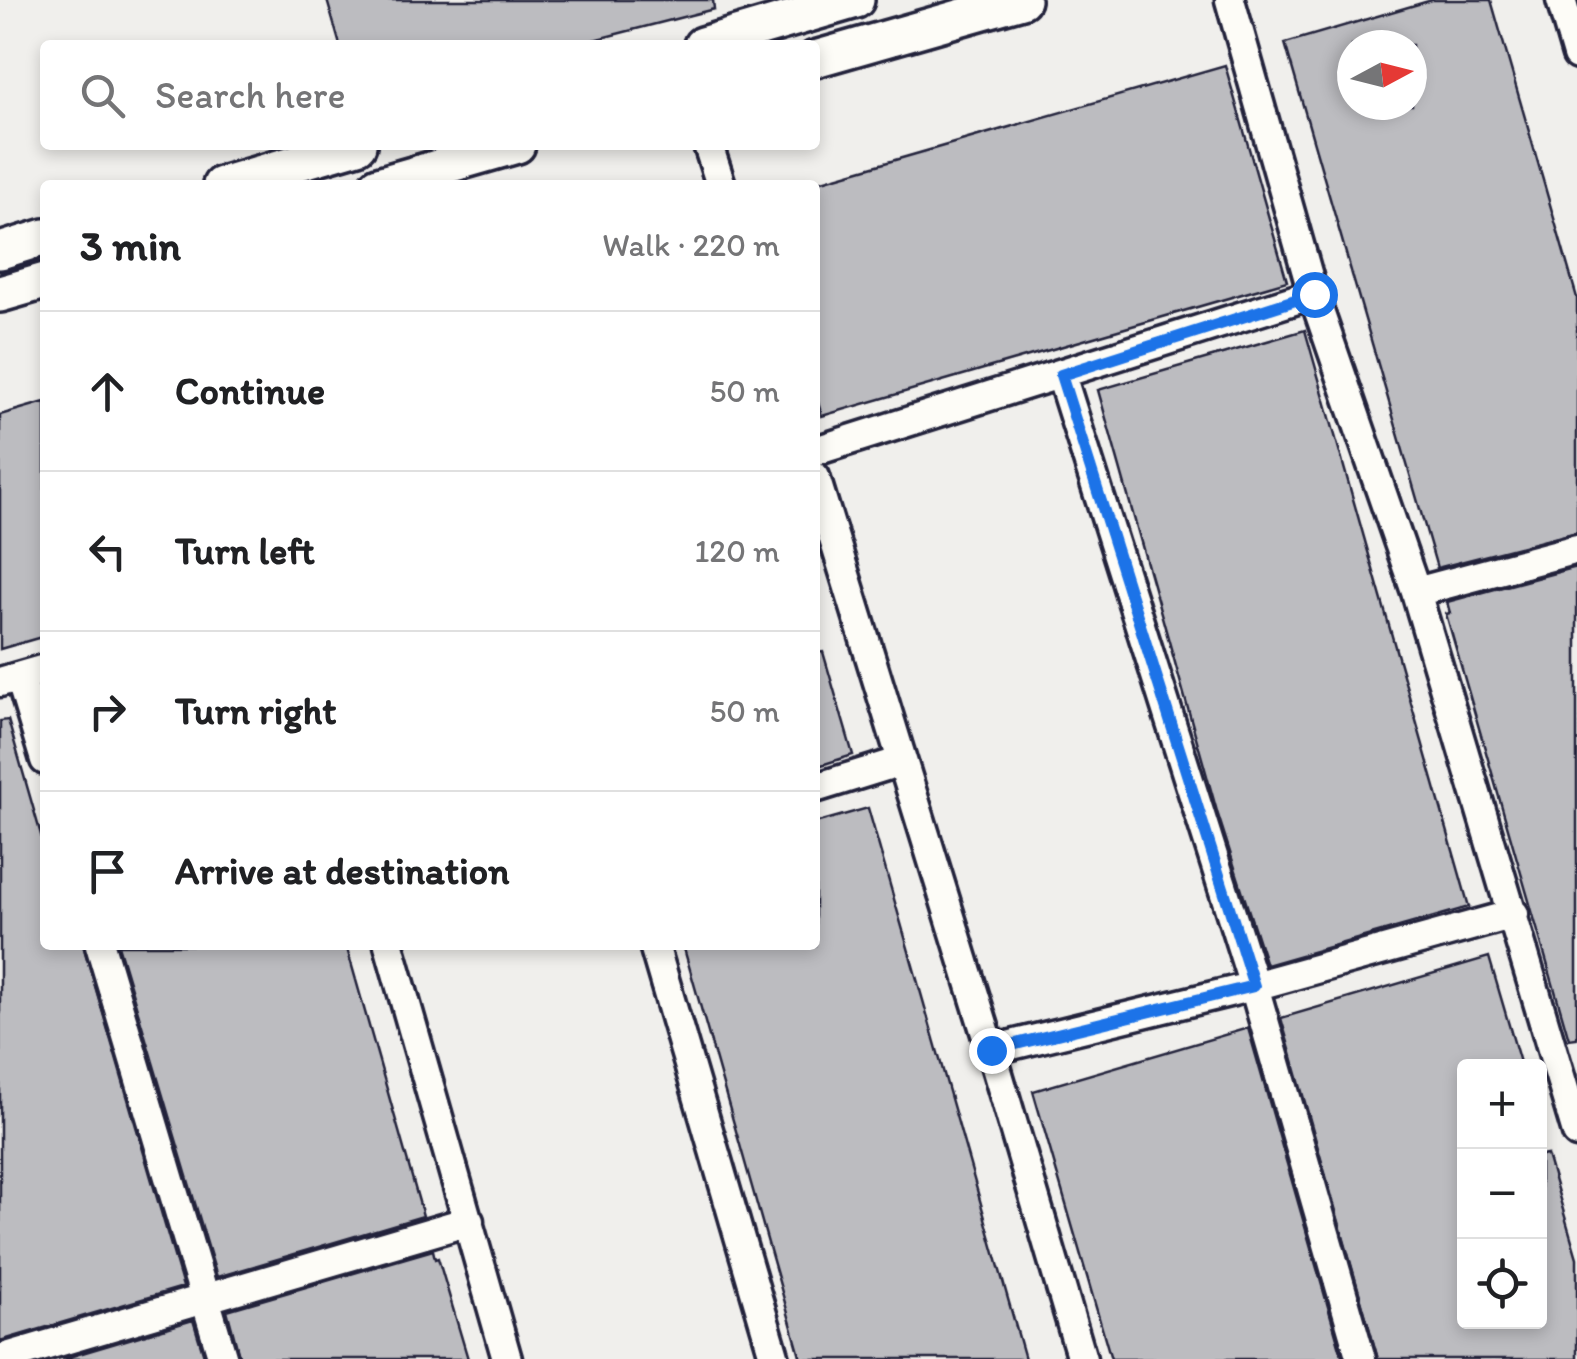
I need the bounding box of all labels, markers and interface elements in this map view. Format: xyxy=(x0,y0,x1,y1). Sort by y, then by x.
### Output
north arrow xyxy=(1337,30,1427,120)
search box xyxy=(40,40,820,150)
icon: search xyxy=(75,68,130,123)
text: Search here xyxy=(155,72,346,118)
text: 3 min xyxy=(80,220,181,271)
text: Walk · 220 m xyxy=(602,226,780,264)
route start xyxy=(1292,272,1338,318)
icon: ahead xyxy=(80,364,135,419)
text: Continue xyxy=(175,368,325,414)
text: 50 m xyxy=(709,372,780,410)
icon: left xyxy=(80,524,135,579)
text: Turn left xyxy=(175,528,315,574)
text: 120 m xyxy=(694,532,780,570)
icon: right xyxy=(80,684,135,739)
text: Turn right xyxy=(175,688,337,734)
text: 50 m xyxy=(709,692,780,730)
icon: arrive xyxy=(80,844,135,899)
text: Arrive at destination xyxy=(175,848,510,894)
route end xyxy=(969,1028,1015,1074)
map controls xyxy=(1457,1059,1547,1329)
button: + xyxy=(1457,1059,1547,1149)
button: − xyxy=(1457,1149,1547,1239)
button: locate xyxy=(1457,1239,1547,1329)

